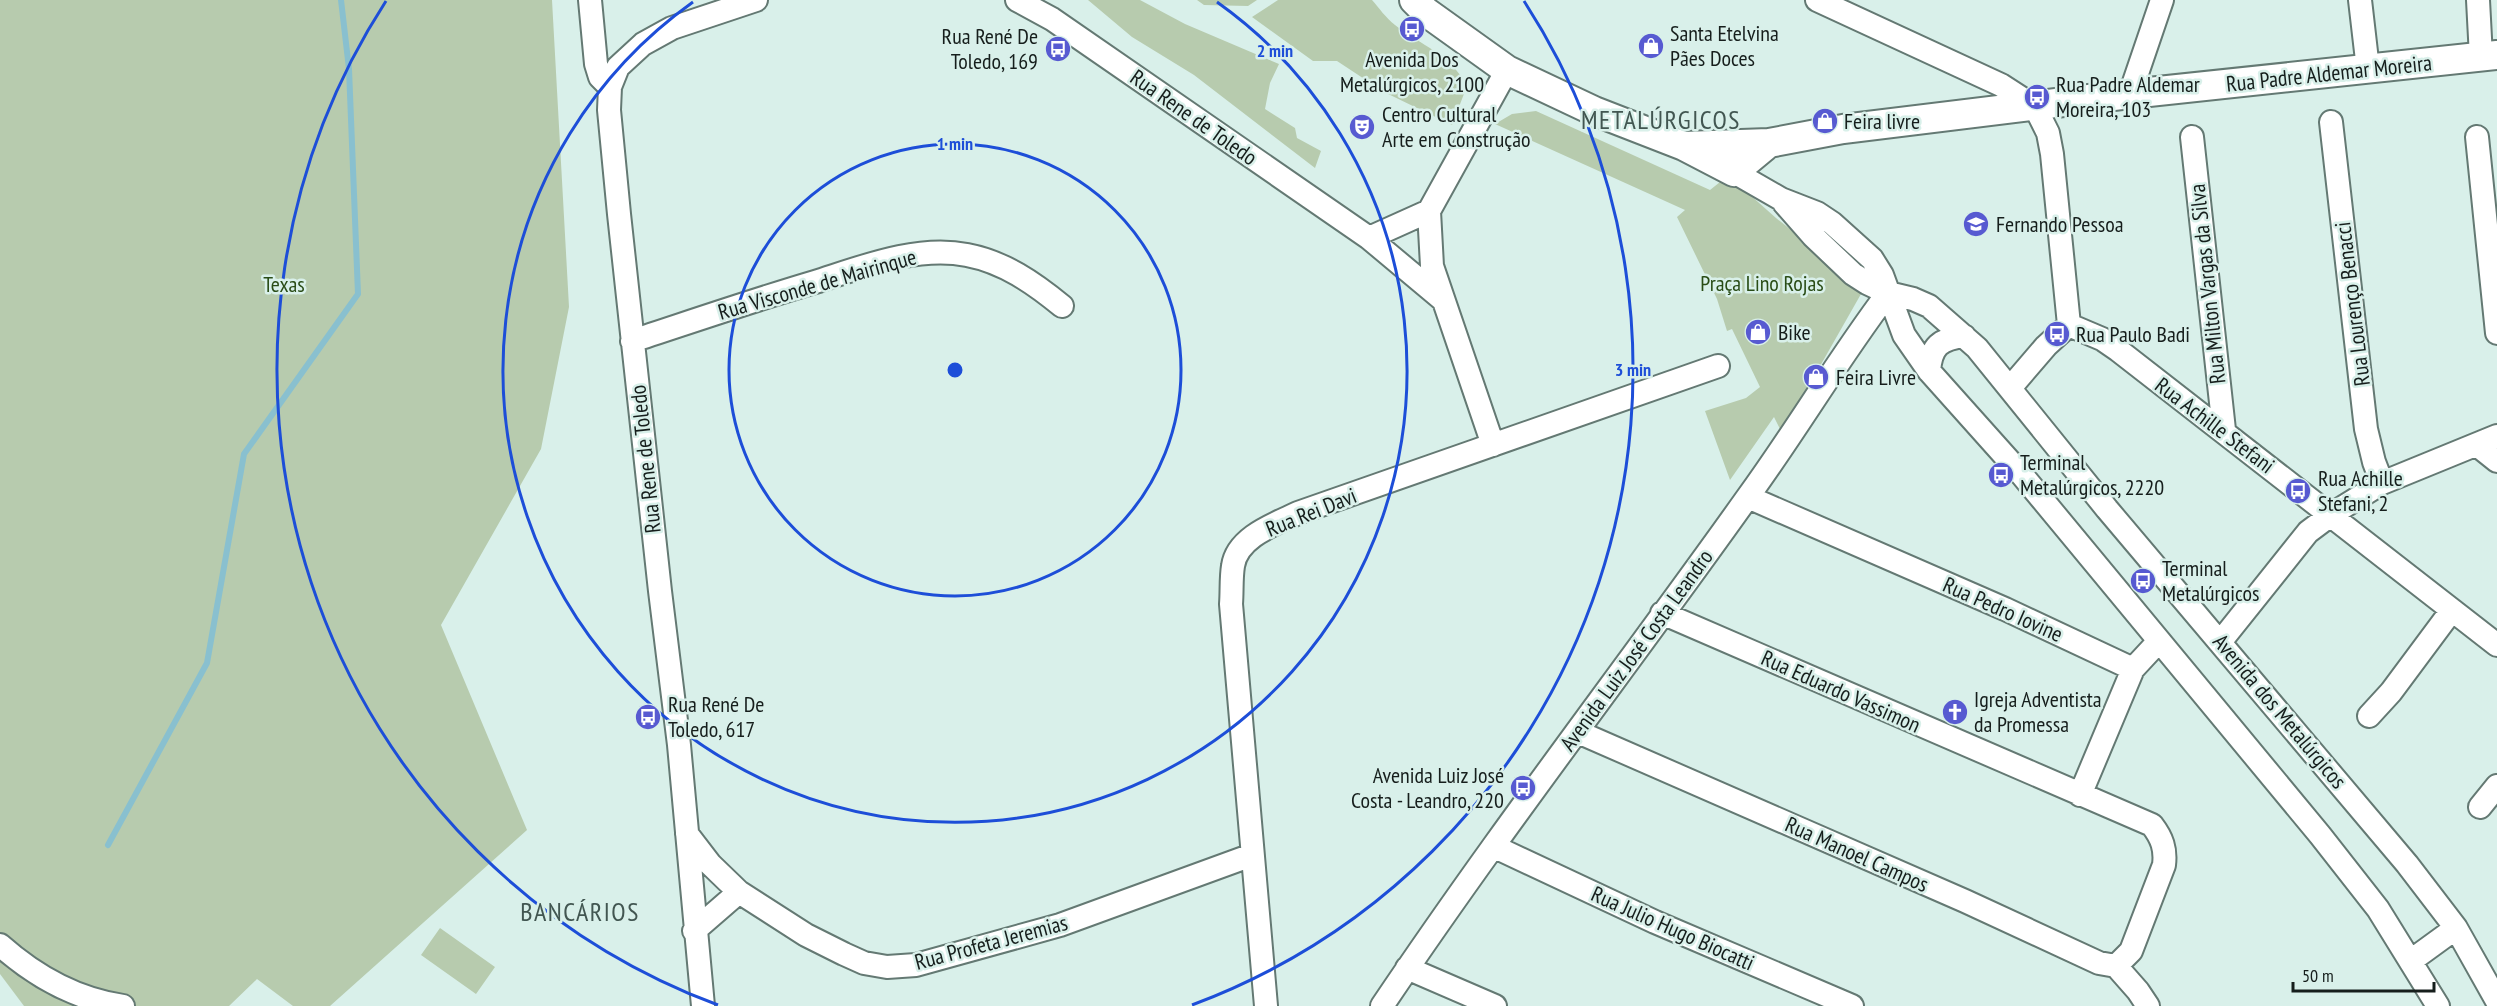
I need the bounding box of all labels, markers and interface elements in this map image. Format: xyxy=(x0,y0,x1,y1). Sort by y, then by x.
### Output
bus stop icon: Avenida Dos Metalúrgicos, 2100 xyxy=(1397,14,1427,44)
place label: Santa Etelvina Pães Doces xyxy=(1670,19,1779,72)
place label: Rua René De Toledo, 169 xyxy=(942,22,1038,75)
shop icon: Santa Etelvina Pães Doces xyxy=(1636,31,1666,61)
bus stop icon: Rua René De Toledo, 169 xyxy=(1043,34,1073,64)
text: 2 min xyxy=(1257,39,1293,62)
place label: Avenida Dos Metalúrgicos, 2100 xyxy=(1340,45,1484,98)
street label: Rua Padre Aldemar Moreira xyxy=(2225,48,2433,98)
street label: Rua Rene de Toledo xyxy=(1125,63,1263,171)
place label: Rua Padre Aldemar Moreira, 103 xyxy=(2056,70,2200,123)
bus stop icon: Rua Padre Aldemar Moreira, 103 xyxy=(2022,82,2052,112)
place label: Centro Cultural Arte em Construção xyxy=(1382,100,1530,153)
district label: METALÚRGICOS xyxy=(1581,103,1741,136)
shop icon: Feira livre xyxy=(1810,106,1840,136)
place label: Feira livre xyxy=(1844,107,1920,135)
theatre icon: Centro Cultural Arte em Construção xyxy=(1347,112,1377,142)
text: 1 min xyxy=(937,132,973,155)
street label: Rua Milton Vargas da Silva xyxy=(2183,183,2231,385)
school or university icon: Fernando Pessoa xyxy=(1961,209,1991,239)
place label: Fernando Pessoa xyxy=(1996,210,2124,238)
street label: Rua Lourenço Benacci xyxy=(2328,220,2376,388)
street label: Rua Visconde de Mairinque xyxy=(715,242,919,326)
park label: Praça Lino Rojas xyxy=(1700,269,1824,297)
park label: Texas xyxy=(263,270,305,298)
shop icon: Bike xyxy=(1743,317,1773,347)
place label: Bike xyxy=(1778,318,1811,346)
bus stop icon: Rua Paulo Badi xyxy=(2042,319,2072,349)
place label: Rua Paulo Badi xyxy=(2076,320,2190,348)
text: 3 min xyxy=(1615,358,1651,381)
centre of rings xyxy=(945,360,965,380)
shop icon: Feira Livre xyxy=(1801,362,1831,392)
place label: Feira Livre xyxy=(1836,363,1916,391)
street label: Rua Achille Stefani xyxy=(2150,371,2280,479)
street label: Rua Rene de Toledo xyxy=(623,384,667,534)
place label: Terminal Metalúrgicos, 2220 xyxy=(2020,448,2164,501)
bus stop icon: Terminal Metalúrgicos, 2220 xyxy=(1986,460,2016,490)
place label: Rua Achille Stefani, 2 xyxy=(2318,464,2403,517)
bus stop icon: Rua Achille Stefani, 2 xyxy=(2283,476,2313,506)
street label: Rua Rei Davi xyxy=(1261,481,1361,543)
street label: Avenida Luiz José Costa Leandro xyxy=(1553,544,1719,756)
place label: Terminal Metalúrgicos xyxy=(2162,554,2259,607)
bus stop icon: Terminal Metalúrgicos xyxy=(2128,566,2158,596)
street label: Rua Pedro Iovine xyxy=(1939,570,2067,648)
street label: Avenida dos Metalúrgicos xyxy=(2207,628,2353,794)
street label: Rua Eduardo Vassimon xyxy=(1757,643,1925,739)
place label: Igreja Adventista da Promessa xyxy=(1974,685,2102,738)
place label: Rua René De Toledo, 617 xyxy=(668,690,764,743)
church icon: Igreja Adventista da Promessa xyxy=(1940,697,1970,727)
bus stop icon: Rua René De Toledo, 617 xyxy=(633,702,663,732)
place label: Avenida Luiz José Costa - Leandro, 220 xyxy=(1351,761,1504,814)
bus stop icon: Avenida Luiz José Costa - Leandro, 220 xyxy=(1508,773,1538,803)
street label: Rua Manoel Campos xyxy=(1781,810,1933,898)
street label: Rua Julio Hugo Biocatti xyxy=(1587,879,1759,977)
district label: BANCÁRIOS xyxy=(520,895,640,928)
street label: Rua Profeta Jeremias xyxy=(911,908,1071,976)
scale bar xyxy=(2293,955,2434,993)
text: 50 m xyxy=(2302,964,2334,987)

